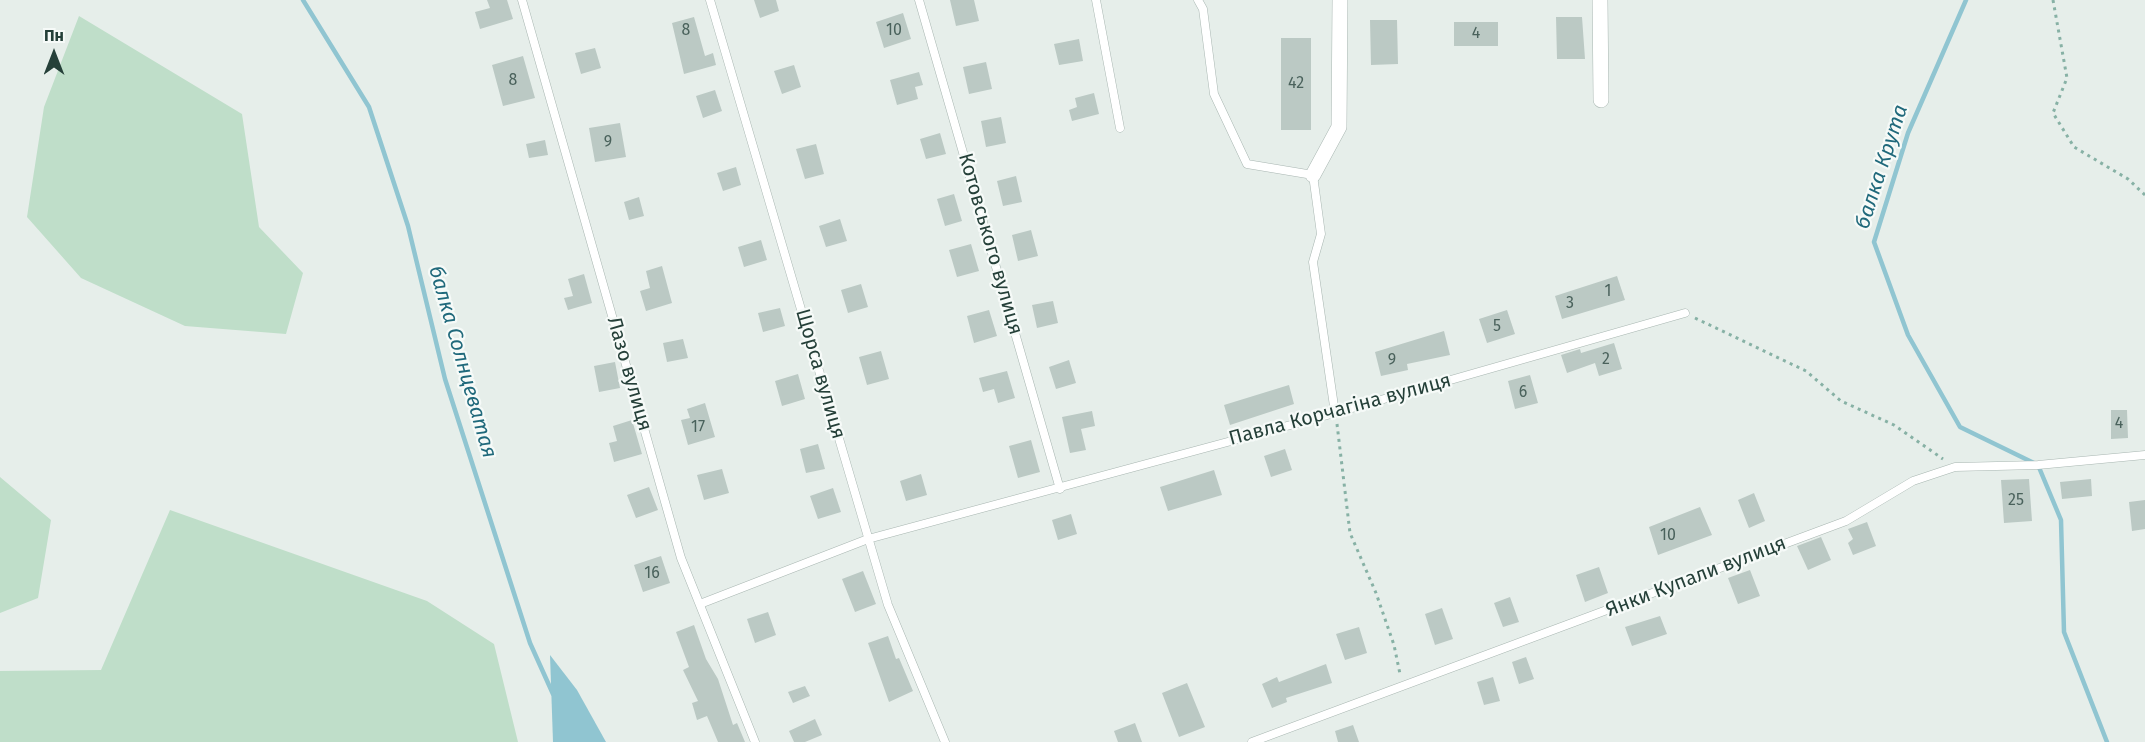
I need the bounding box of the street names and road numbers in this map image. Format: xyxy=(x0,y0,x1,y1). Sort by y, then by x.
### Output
street label: Котовського вулиця xyxy=(953,150,1027,338)
street label: Щорса вулиця xyxy=(790,306,850,442)
street label: Лазо вулиця xyxy=(601,314,657,434)
street label: Павла Корчагіна вулиця xyxy=(1226,369,1454,451)
street label: Янки Купали вулиця xyxy=(1602,531,1790,623)

